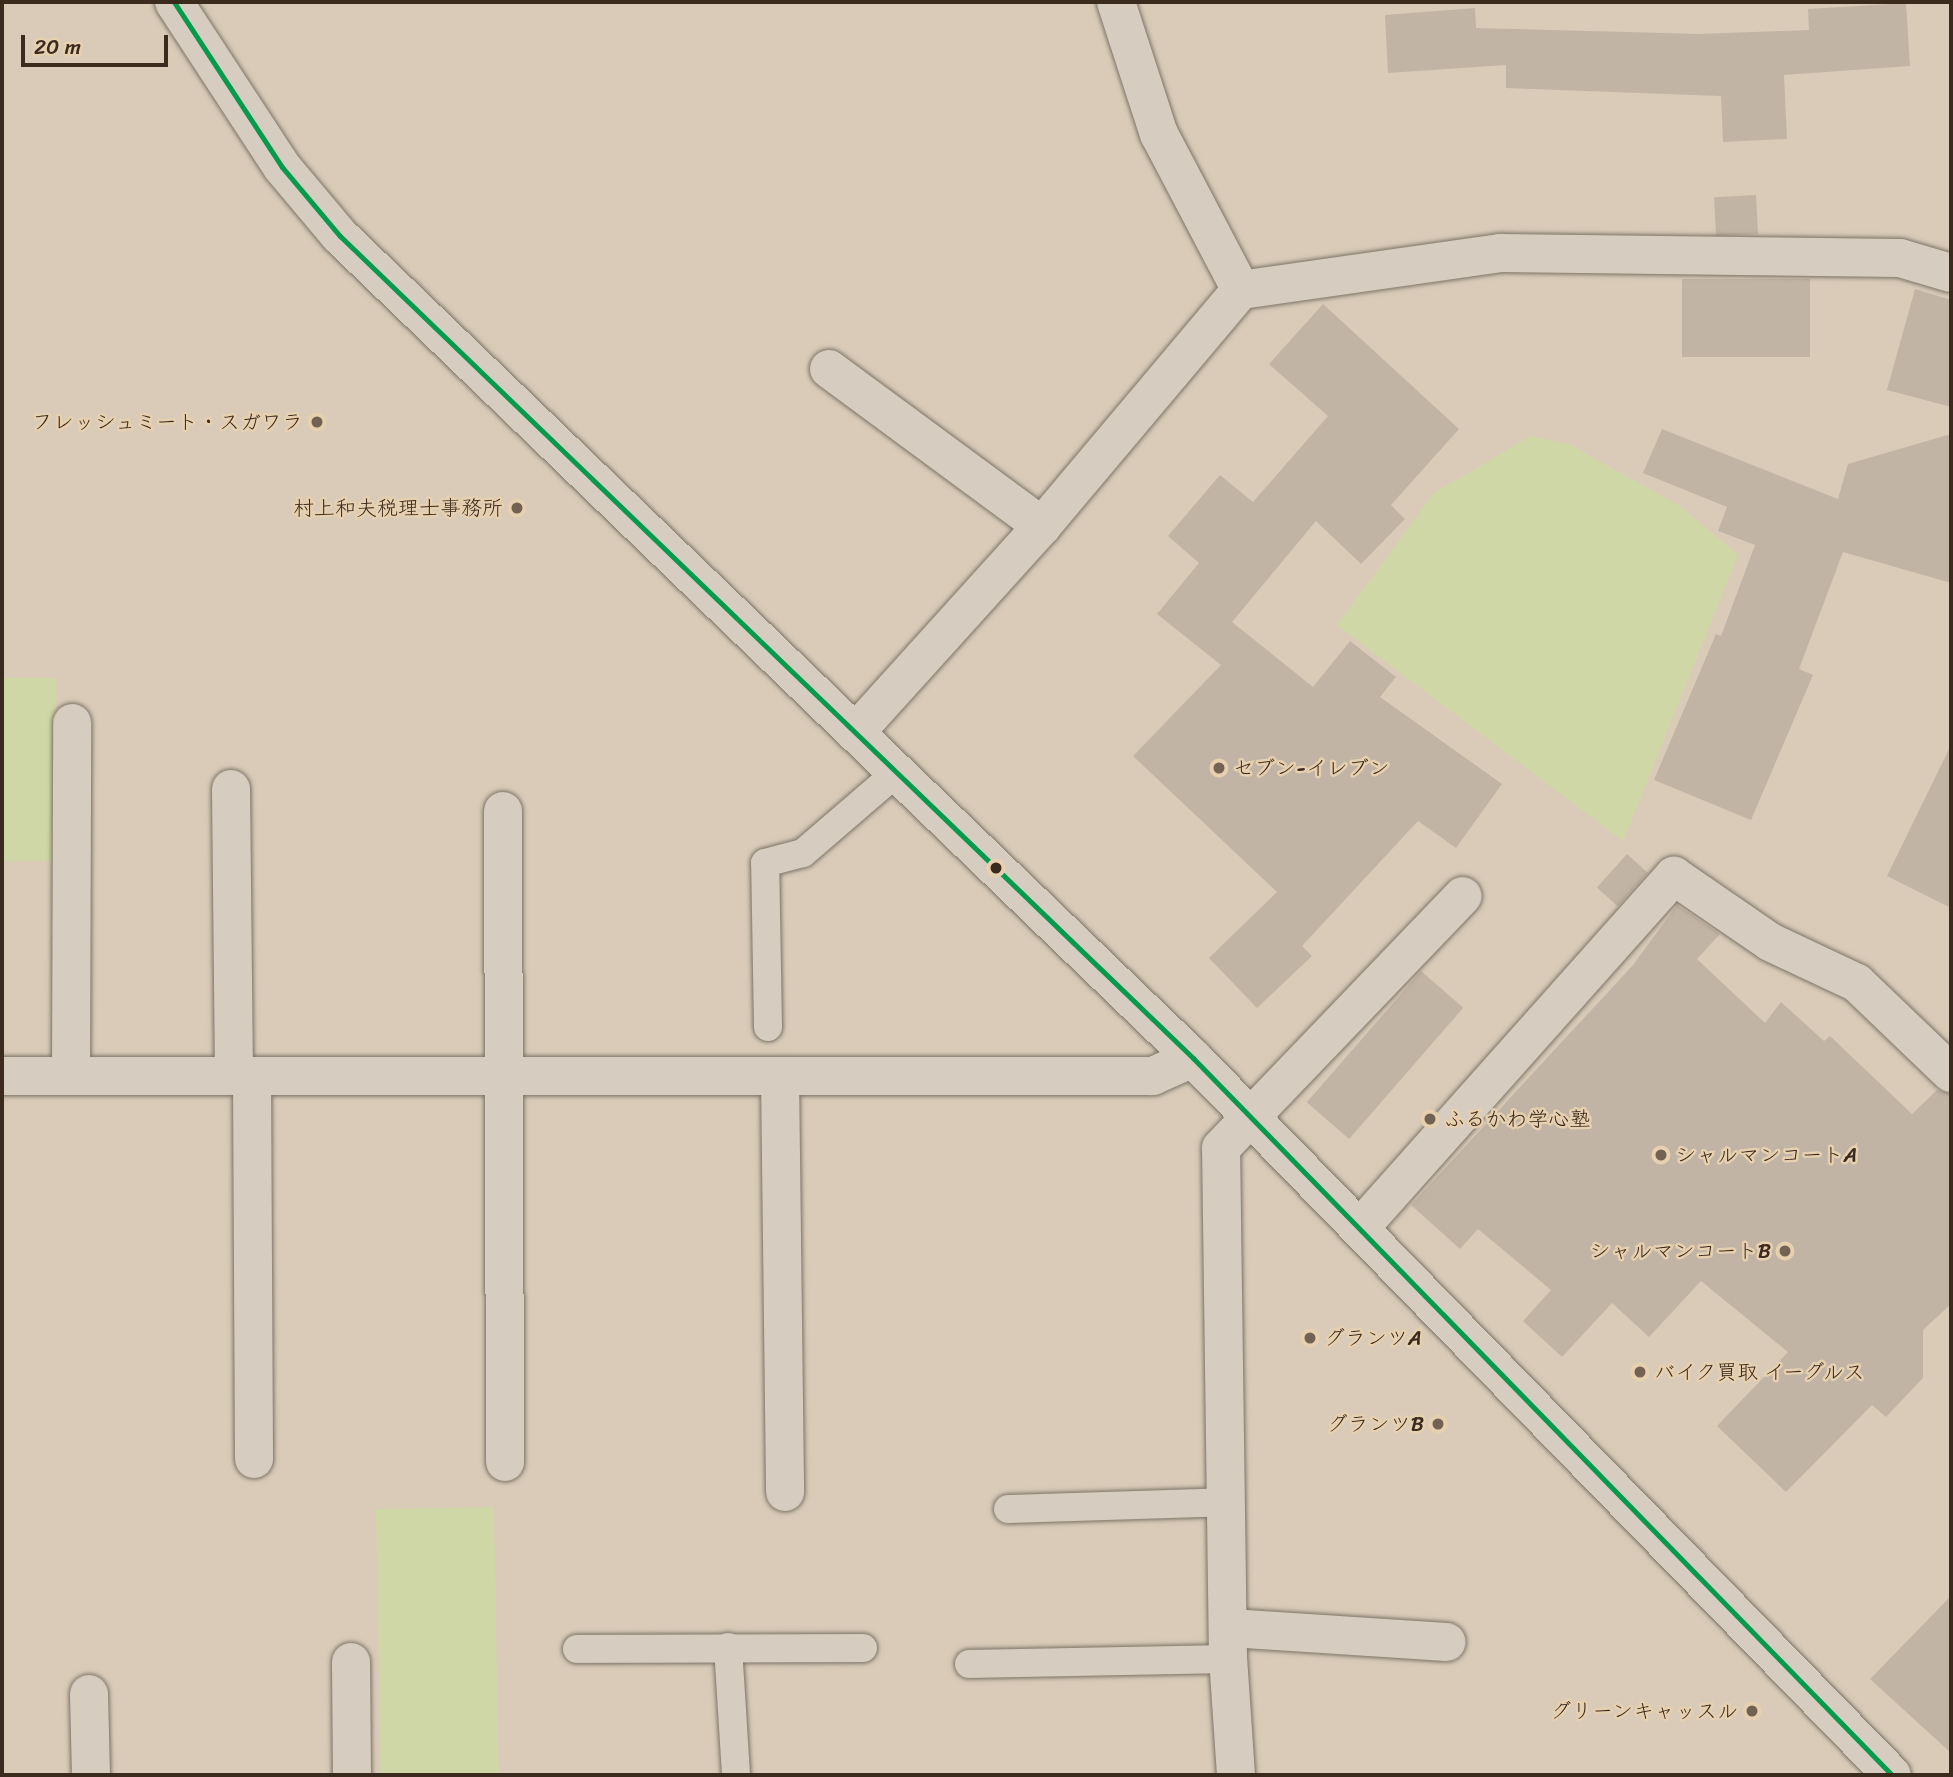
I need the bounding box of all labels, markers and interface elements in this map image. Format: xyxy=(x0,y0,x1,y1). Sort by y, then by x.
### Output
scale bar xyxy=(24,21,172,65)
text: 20 m xyxy=(34,28,81,66)
place label: フレッシュミート・スガワラ xyxy=(30,409,303,435)
marker: フレッシュミート・スガワラ xyxy=(309,414,325,430)
place label: 村上和夫税理士事務所 xyxy=(293,495,503,521)
marker: 村上和夫税理士事務所 xyxy=(509,500,525,516)
place label: セブン-イレブン xyxy=(1233,755,1390,781)
marker: セブン-イレブン xyxy=(1211,760,1227,776)
unlabelled marker xyxy=(989,861,1003,875)
place label: ふるかわ学心塾 xyxy=(1444,1106,1591,1132)
marker: ふるかわ学心塾 xyxy=(1422,1111,1438,1127)
place label: シャルマンコートA xyxy=(1675,1142,1857,1168)
marker: シャルマンコートA xyxy=(1653,1147,1669,1163)
place label: シャルマンコートB xyxy=(1590,1238,1771,1264)
marker: シャルマンコートB xyxy=(1777,1243,1793,1259)
place label: グランツA xyxy=(1324,1325,1422,1351)
marker: グランツA xyxy=(1302,1330,1318,1346)
place label: バイク買取 イーグルス xyxy=(1654,1359,1868,1385)
marker: バイク買取 イーグルス xyxy=(1632,1364,1648,1380)
place label: グランツB xyxy=(1327,1411,1424,1437)
marker: グランツB xyxy=(1430,1416,1446,1432)
place label: グリーンキャッスル xyxy=(1549,1698,1738,1724)
marker: グリーンキャッスル xyxy=(1744,1703,1760,1719)

